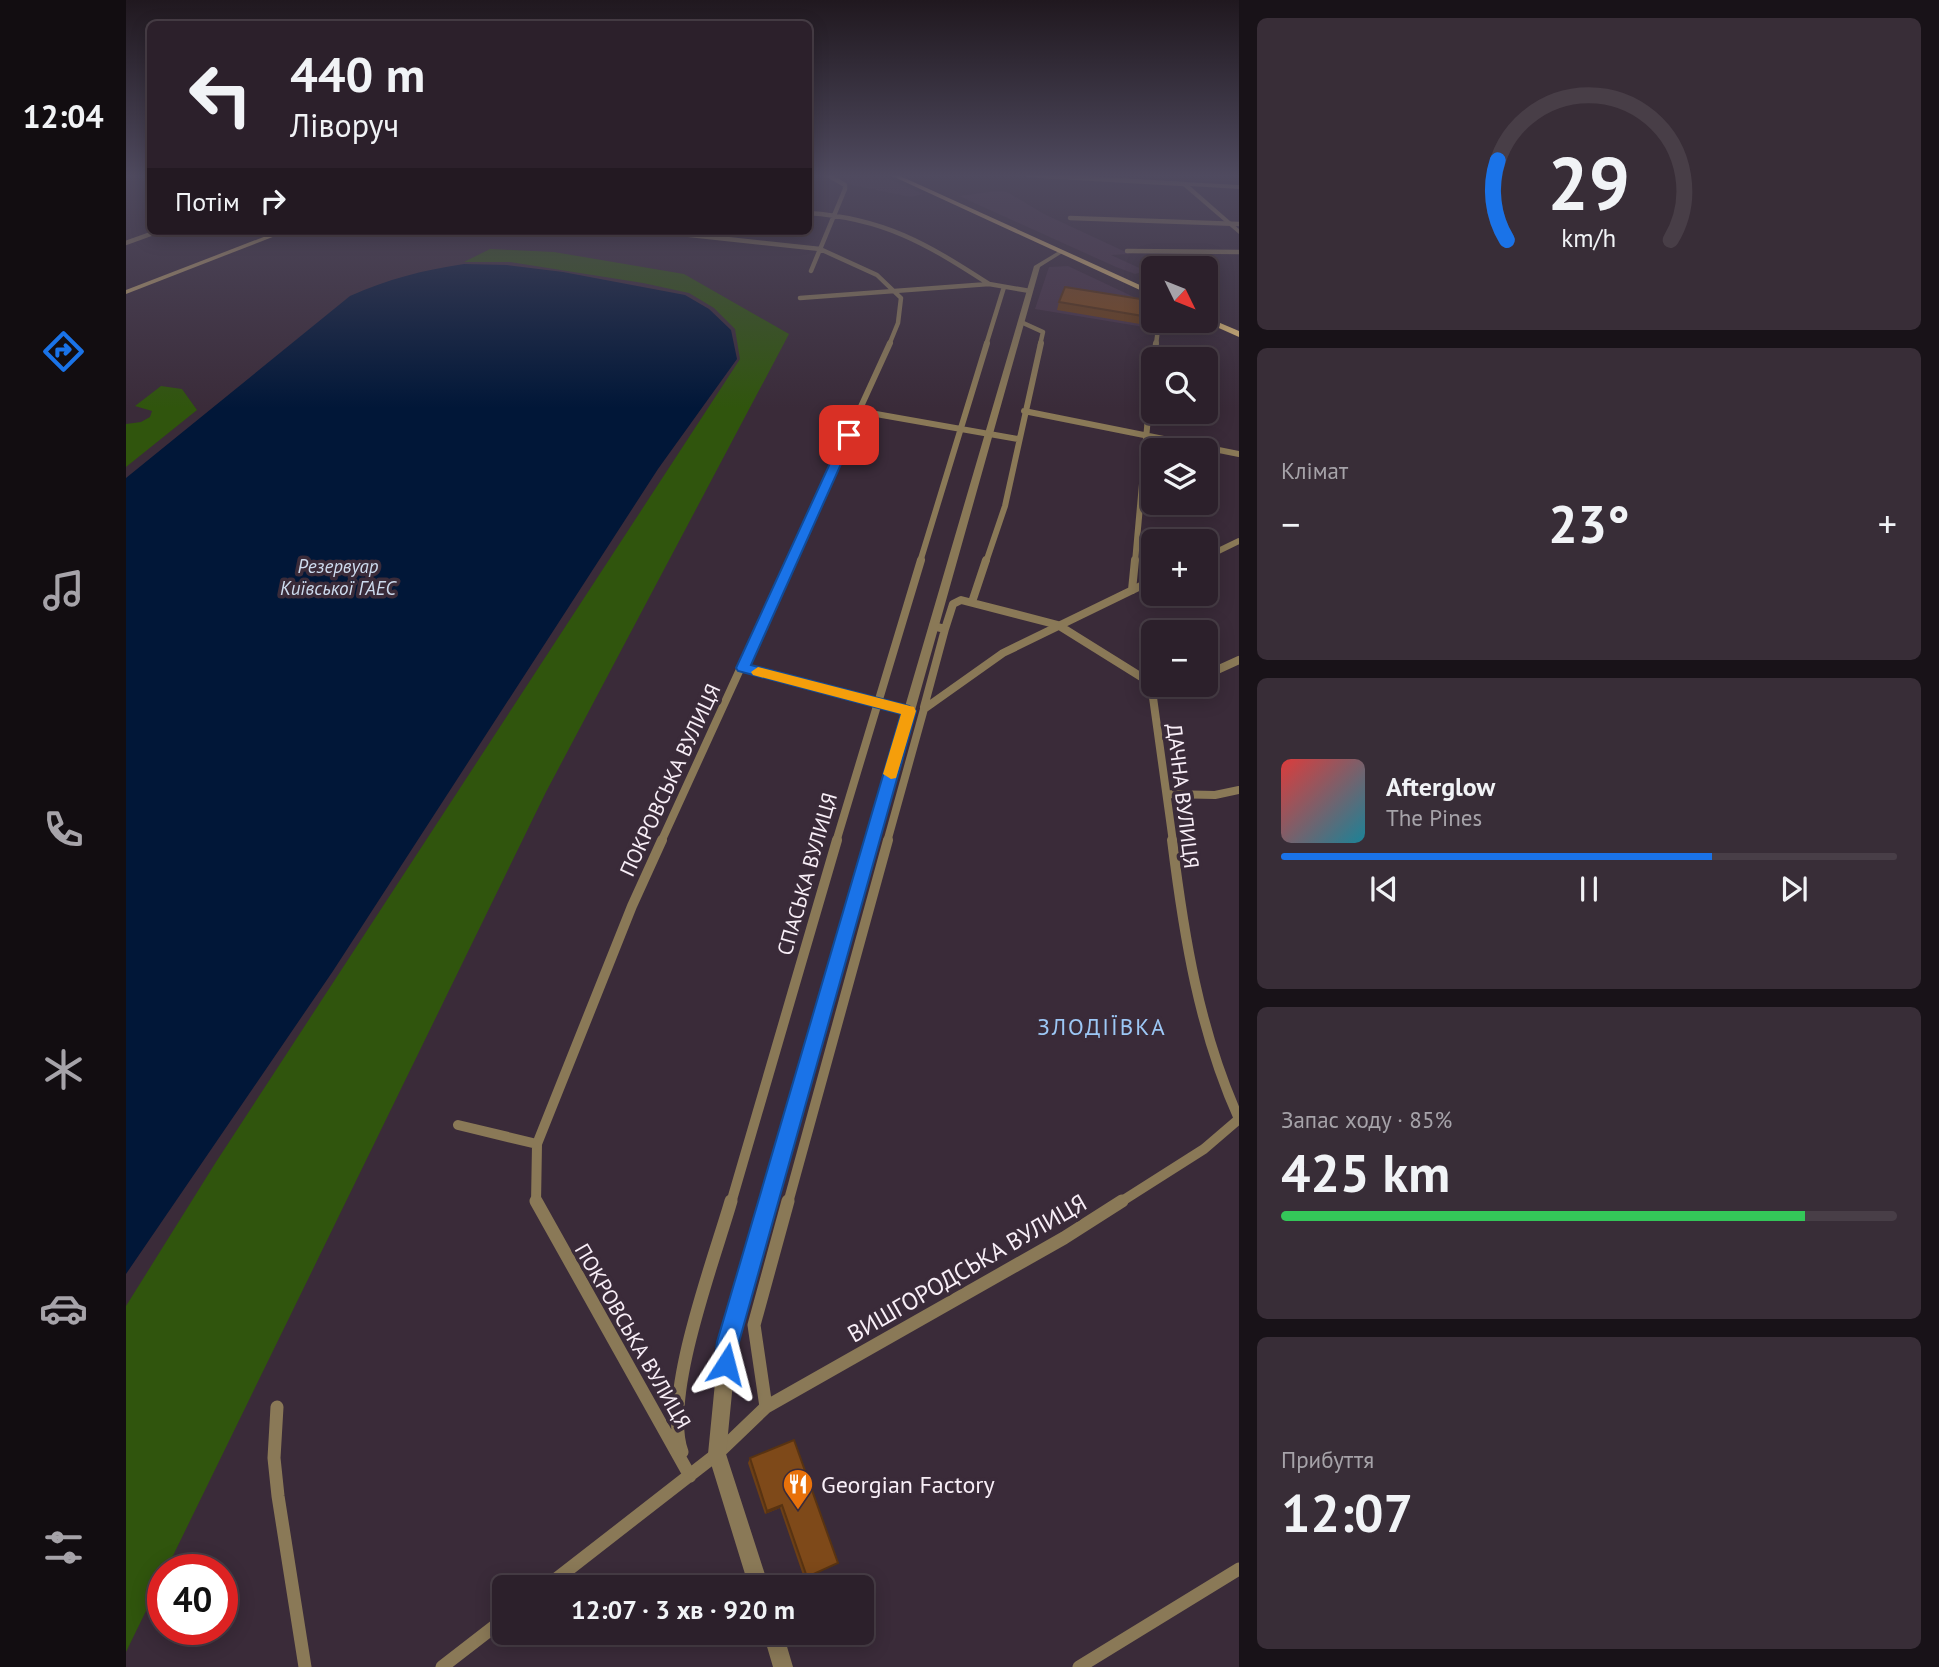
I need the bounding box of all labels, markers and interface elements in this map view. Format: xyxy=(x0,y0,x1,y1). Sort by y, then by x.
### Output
text: 440 m xyxy=(290,42,425,106)
icon: left xyxy=(175,49,266,140)
text: 12:04 xyxy=(22,95,104,137)
text: Ліворуч xyxy=(290,104,399,146)
text: 29 xyxy=(1548,136,1630,230)
icon: right xyxy=(254,182,292,220)
text: Потім xyxy=(175,185,240,218)
text: km/h xyxy=(1562,222,1616,254)
north arrow xyxy=(1141,256,1218,332)
map controls xyxy=(1141,256,1218,697)
icon: directions xyxy=(39,327,88,376)
button: search xyxy=(1141,347,1218,424)
pin xyxy=(819,405,879,465)
icon: arrive xyxy=(830,416,868,454)
button: layers xyxy=(1141,438,1218,515)
text: Клімат xyxy=(1281,456,1348,485)
text: 23° xyxy=(1548,490,1630,557)
text: − xyxy=(1281,499,1300,548)
text: + xyxy=(1878,499,1897,548)
button: + xyxy=(1141,529,1218,606)
water label: Резервуар Київської ГАЕС xyxy=(280,554,398,600)
icon: music xyxy=(39,566,88,615)
button: − xyxy=(1141,620,1218,697)
street label: ПОКРОВСЬКА ВУЛИЦЯ xyxy=(613,679,727,881)
street label: ДАЧНА ВУЛИЦЯ xyxy=(1161,722,1205,870)
text: Afterglow xyxy=(1386,770,1495,803)
street label: СПАСЬКА ВУЛИЦЯ xyxy=(771,789,843,959)
text: The Pines xyxy=(1386,803,1482,832)
icon: phone xyxy=(39,805,88,854)
icon: previous xyxy=(1365,870,1403,908)
icon: pause xyxy=(1570,870,1608,908)
icon: next xyxy=(1775,870,1813,908)
district label: ЗЛОДІЇВКА xyxy=(1037,1012,1167,1041)
icon: climate xyxy=(39,1045,88,1094)
text: Запас ходу · 85% xyxy=(1281,1105,1452,1134)
text: 425 km xyxy=(1281,1139,1450,1206)
street label: ВИШГОРОДСЬКА ВУЛИЦЯ xyxy=(842,1187,1092,1349)
street label: ПОКРОВСЬКА ВУЛИЦЯ xyxy=(569,1239,697,1433)
icon: car xyxy=(39,1284,88,1333)
position arrow xyxy=(689,1327,763,1401)
text: Прибуття xyxy=(1281,1445,1374,1474)
restaurant icon: Georgian Factory xyxy=(781,1467,815,1511)
place label: Georgian Factory xyxy=(821,1469,995,1500)
text: 12:07 xyxy=(1281,1479,1413,1546)
icon: filters xyxy=(39,1523,88,1572)
speed limit sign: 40 xyxy=(147,1554,238,1645)
text: 12:07 · 3 хв · 920 m xyxy=(571,1593,795,1626)

